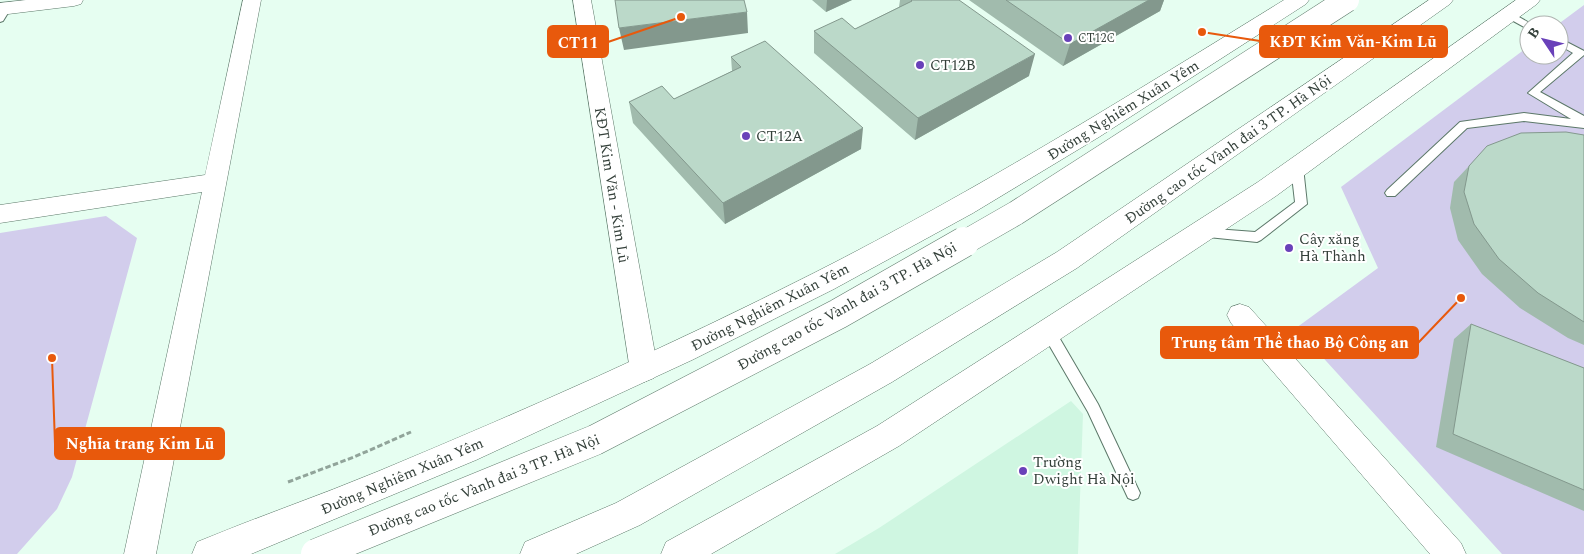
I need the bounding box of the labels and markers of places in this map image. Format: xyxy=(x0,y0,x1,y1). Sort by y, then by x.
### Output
callout: CT11 xyxy=(548,26,608,57)
callout: KĐT Kim Văn-Kim Lũ xyxy=(1260,26,1447,57)
place label: CT12C xyxy=(1078,29,1115,48)
marker: CT12C xyxy=(1062,32,1074,44)
place label: CT12B xyxy=(930,54,976,77)
marker: CT12B xyxy=(914,59,926,71)
place label: CT12A xyxy=(756,125,803,148)
marker: CT12A xyxy=(740,130,752,142)
place label: Cây xăng Hà Thành xyxy=(1299,228,1366,268)
marker: Cây xăng Hà Thành xyxy=(1283,242,1295,254)
callout: Trung tâm Thể thao Bộ Công an xyxy=(1161,327,1418,358)
callout: Nghĩa trang Kim Lũ xyxy=(55,428,224,459)
place label: Trường Dwight Hà Nội xyxy=(1033,451,1135,491)
marker: Trường Dwight Hà Nội xyxy=(1017,465,1029,477)

